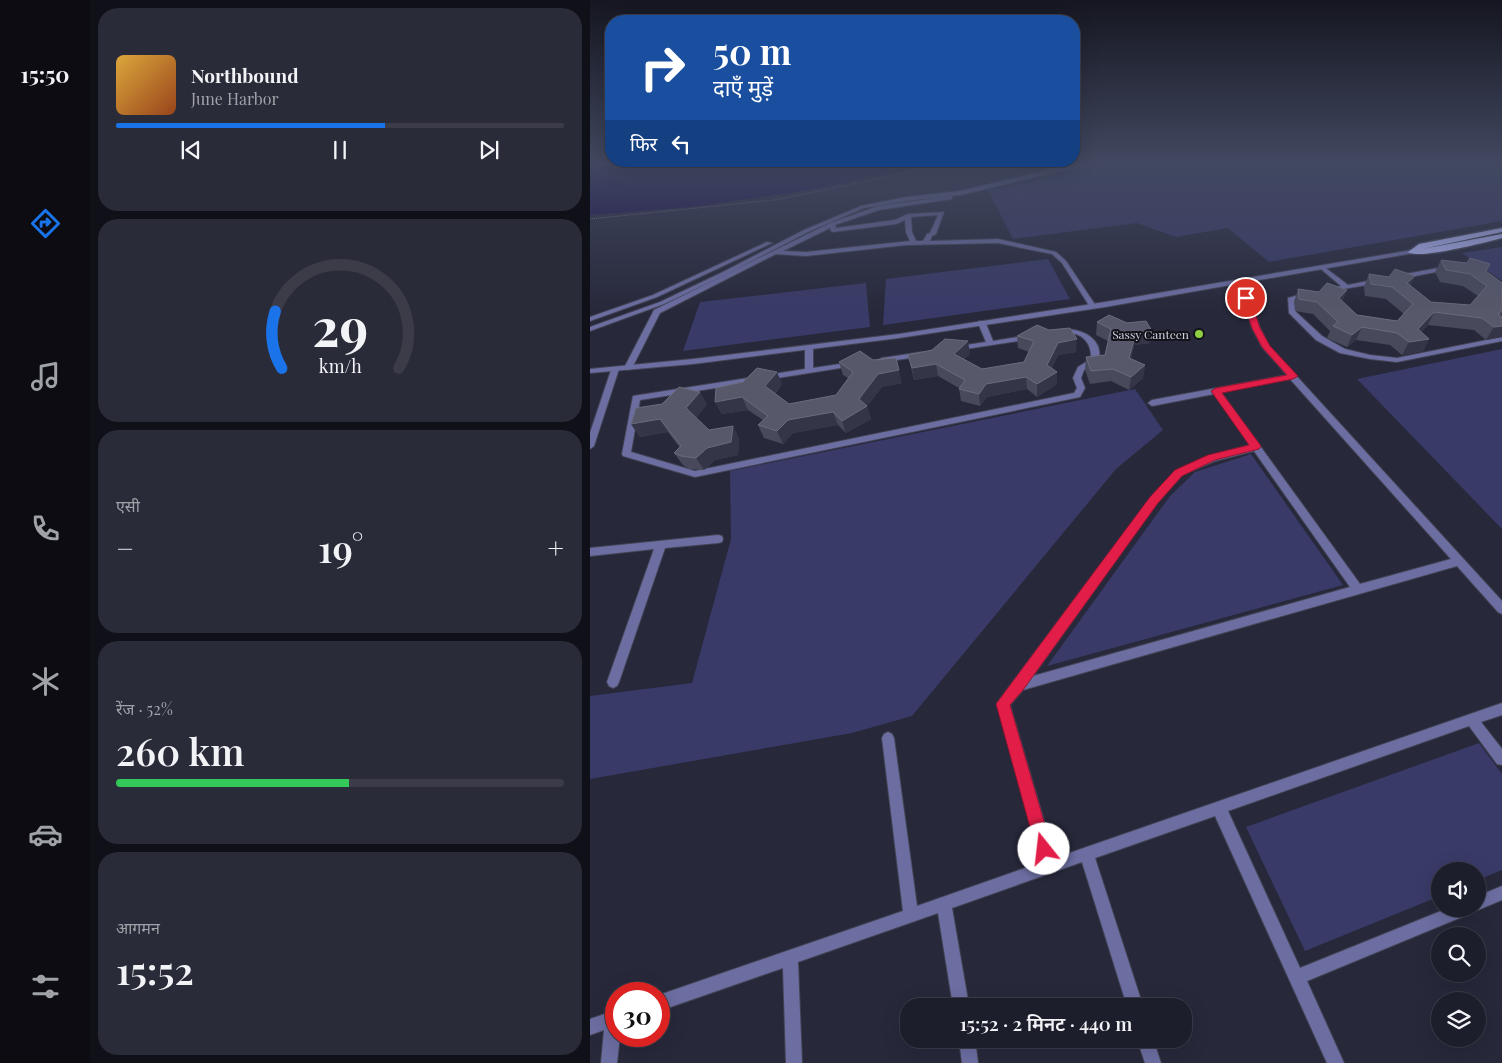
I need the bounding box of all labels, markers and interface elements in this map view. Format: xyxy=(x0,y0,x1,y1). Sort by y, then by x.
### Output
text: 50 m xyxy=(713,27,791,74)
icon: right xyxy=(630,35,695,100)
text: 15:50 xyxy=(21,59,69,89)
text: Northbound xyxy=(191,62,299,88)
text: दाएँ मुड़ें xyxy=(713,72,773,102)
text: June Harbor xyxy=(191,88,279,109)
text: फिर xyxy=(630,130,657,156)
icon: left xyxy=(667,130,695,158)
icon: previous xyxy=(177,136,205,164)
icon: pause xyxy=(326,136,354,164)
icon: next xyxy=(475,136,503,164)
icon: directions xyxy=(28,206,63,241)
pin xyxy=(1225,277,1267,319)
icon: arrive xyxy=(1232,284,1260,312)
text: 29 xyxy=(312,291,368,360)
place label: Sassy Canteen xyxy=(1112,326,1189,342)
marker: Sassy Canteen xyxy=(1193,328,1205,340)
text: km/h xyxy=(319,354,362,377)
icon: music xyxy=(28,359,63,394)
text: एसी xyxy=(116,495,140,516)
icon: phone xyxy=(28,511,63,546)
text: 19° xyxy=(318,522,364,573)
text: − xyxy=(116,529,134,566)
text: + xyxy=(548,529,564,566)
icon: climate xyxy=(28,664,63,699)
text: रेंज · 52% xyxy=(116,698,173,719)
text: 260 km xyxy=(116,725,244,776)
icon: car xyxy=(28,817,63,852)
position arrow xyxy=(1017,822,1069,874)
map controls xyxy=(1431,862,1486,1047)
button: sound xyxy=(1431,862,1486,917)
text: आगमन xyxy=(116,917,160,938)
button: search xyxy=(1431,927,1486,982)
text: 15:52 xyxy=(116,944,194,995)
icon: filters xyxy=(28,969,63,1004)
speed limit sign: 30 xyxy=(605,982,670,1047)
button: layers xyxy=(1431,992,1486,1047)
text: 15:52 · 2 मिनट · 440 m xyxy=(960,1010,1132,1036)

